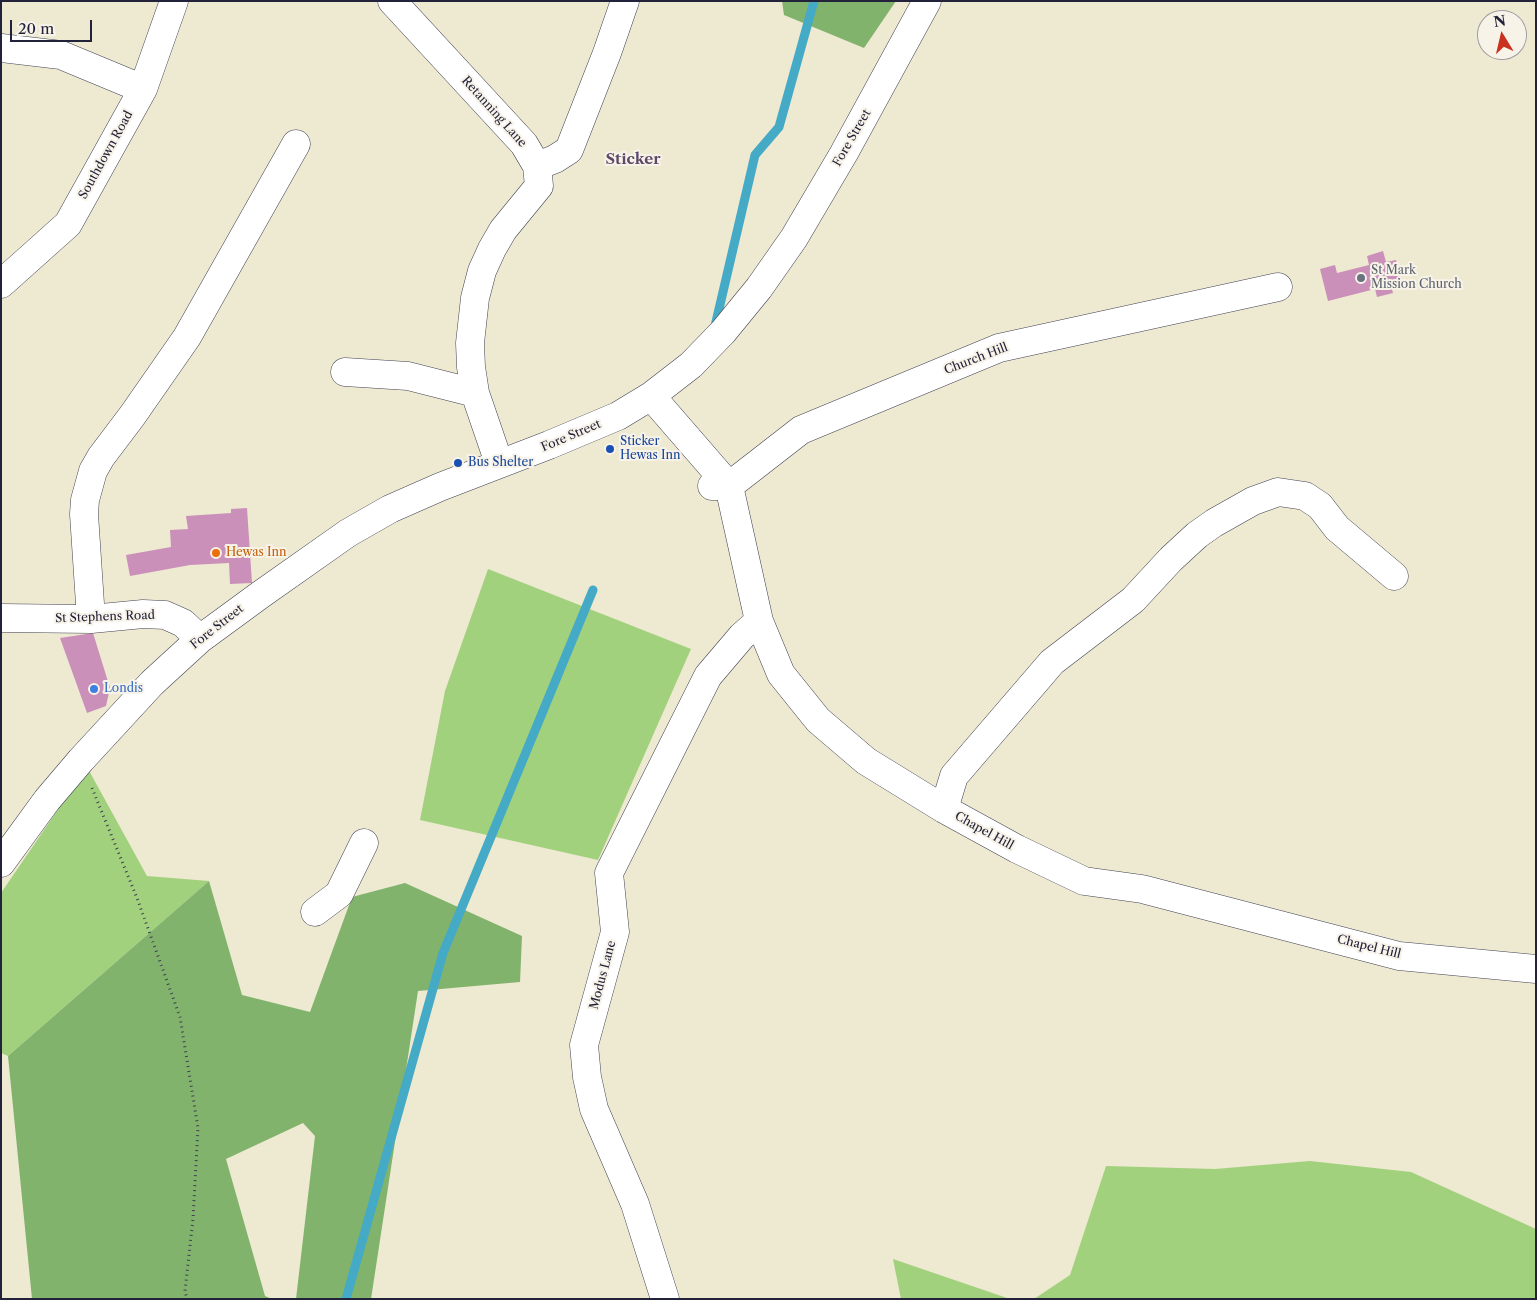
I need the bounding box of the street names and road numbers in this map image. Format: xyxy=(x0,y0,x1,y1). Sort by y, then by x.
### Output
street label: Retanning Lane xyxy=(458,74,530,150)
street label: Fore Street xyxy=(830,107,874,169)
street label: Southdown Road xyxy=(76,109,136,201)
street label: Church Hill xyxy=(942,340,1010,378)
street label: Fore Street xyxy=(539,417,603,455)
street label: Fore Street xyxy=(188,602,246,652)
street label: St Stephens Road xyxy=(55,608,155,626)
street label: Chapel Hill xyxy=(952,809,1016,853)
street label: Chapel Hill xyxy=(1336,932,1402,962)
street label: Modus Lane xyxy=(587,939,619,1011)

